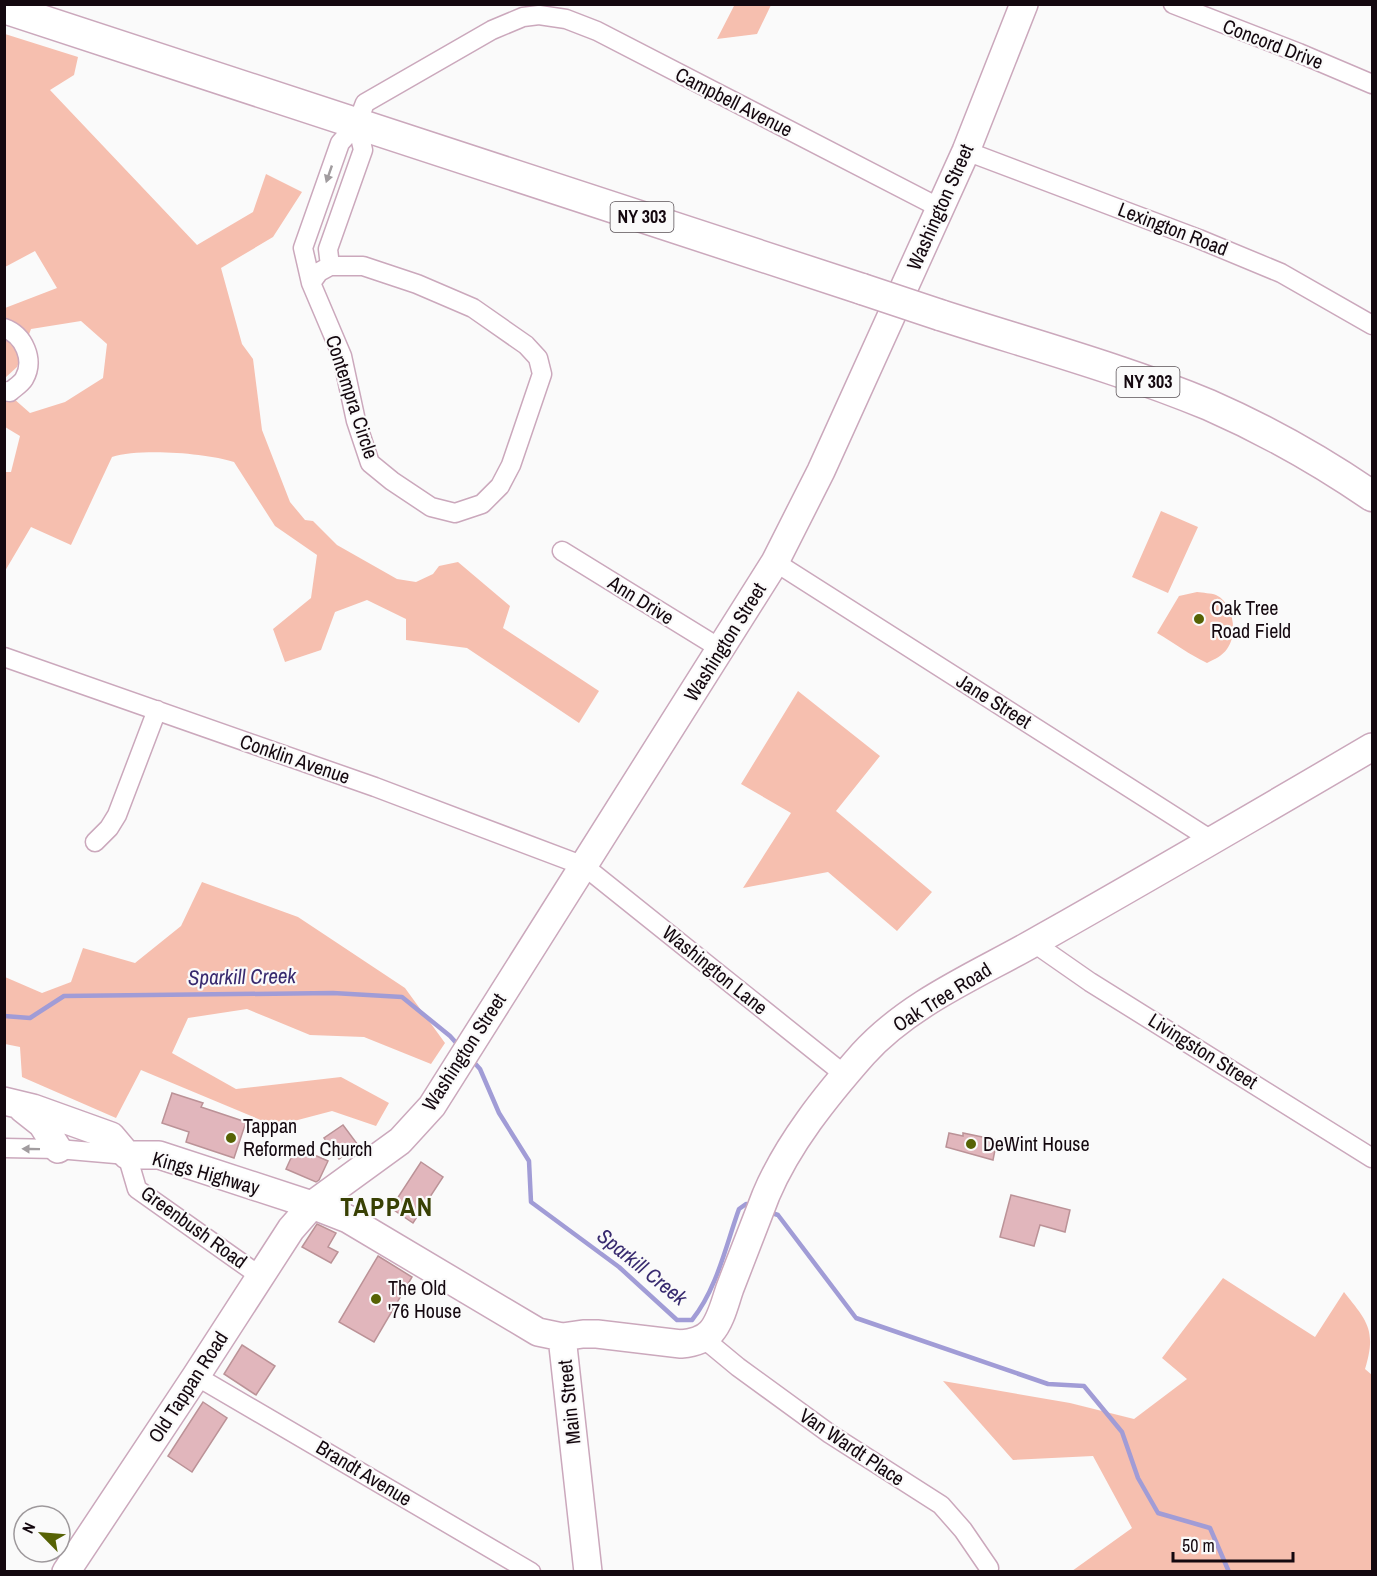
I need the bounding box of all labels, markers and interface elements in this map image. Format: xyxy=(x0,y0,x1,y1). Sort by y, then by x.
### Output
street label: Concord Drive xyxy=(1219,12,1327,75)
street label: Campbell Avenue xyxy=(671,60,797,143)
street label: Washington Street xyxy=(900,139,980,274)
one-way arrow xyxy=(323,165,333,183)
street label: Lexington Road xyxy=(1114,195,1232,262)
road number: NY 303 xyxy=(610,202,674,232)
street label: Contempra Circle xyxy=(320,332,385,462)
road number: NY 303 xyxy=(1116,367,1180,397)
street label: Ann Drive xyxy=(602,568,679,630)
street label: Washington Street xyxy=(677,577,772,706)
place label: Oak Tree Road Field xyxy=(1211,594,1291,644)
marker: Oak Tree Road Field xyxy=(1192,612,1206,626)
street label: Jane Street xyxy=(952,667,1037,734)
street label: Conklin Avenue xyxy=(237,727,354,790)
street label: Washington Lane xyxy=(657,919,774,1020)
street label: Oak Tree Road xyxy=(887,956,996,1038)
water label: Sparkill Creek xyxy=(188,961,298,992)
street label: Washington Street xyxy=(415,987,512,1116)
street label: Livingston Street xyxy=(1144,1006,1263,1095)
place label: Tappan Reformed Church xyxy=(243,1112,372,1162)
place label: DeWint House xyxy=(983,1130,1090,1157)
marker: Tappan Reformed Church xyxy=(224,1131,238,1145)
marker: DeWint House xyxy=(964,1137,978,1151)
one-way arrow xyxy=(22,1144,41,1153)
street label: Kings Highway xyxy=(149,1144,264,1201)
street label: Greenbush Road xyxy=(136,1179,253,1274)
district label: TAPPAN xyxy=(340,1189,434,1224)
water label: Sparkill Creek xyxy=(591,1221,695,1313)
place label: The Old '76 House xyxy=(388,1274,461,1324)
marker: The Old '76 House xyxy=(369,1292,383,1306)
street label: Old Tappan Road xyxy=(141,1326,234,1448)
street label: Main Street xyxy=(551,1358,586,1446)
street label: Van Wardt Place xyxy=(794,1401,910,1492)
street label: Brandt Avenue xyxy=(311,1433,417,1512)
north arrow xyxy=(12,1504,72,1564)
text: N xyxy=(16,1519,40,1537)
scale bar xyxy=(1173,1525,1293,1563)
text: 50 m xyxy=(1182,1533,1215,1558)

